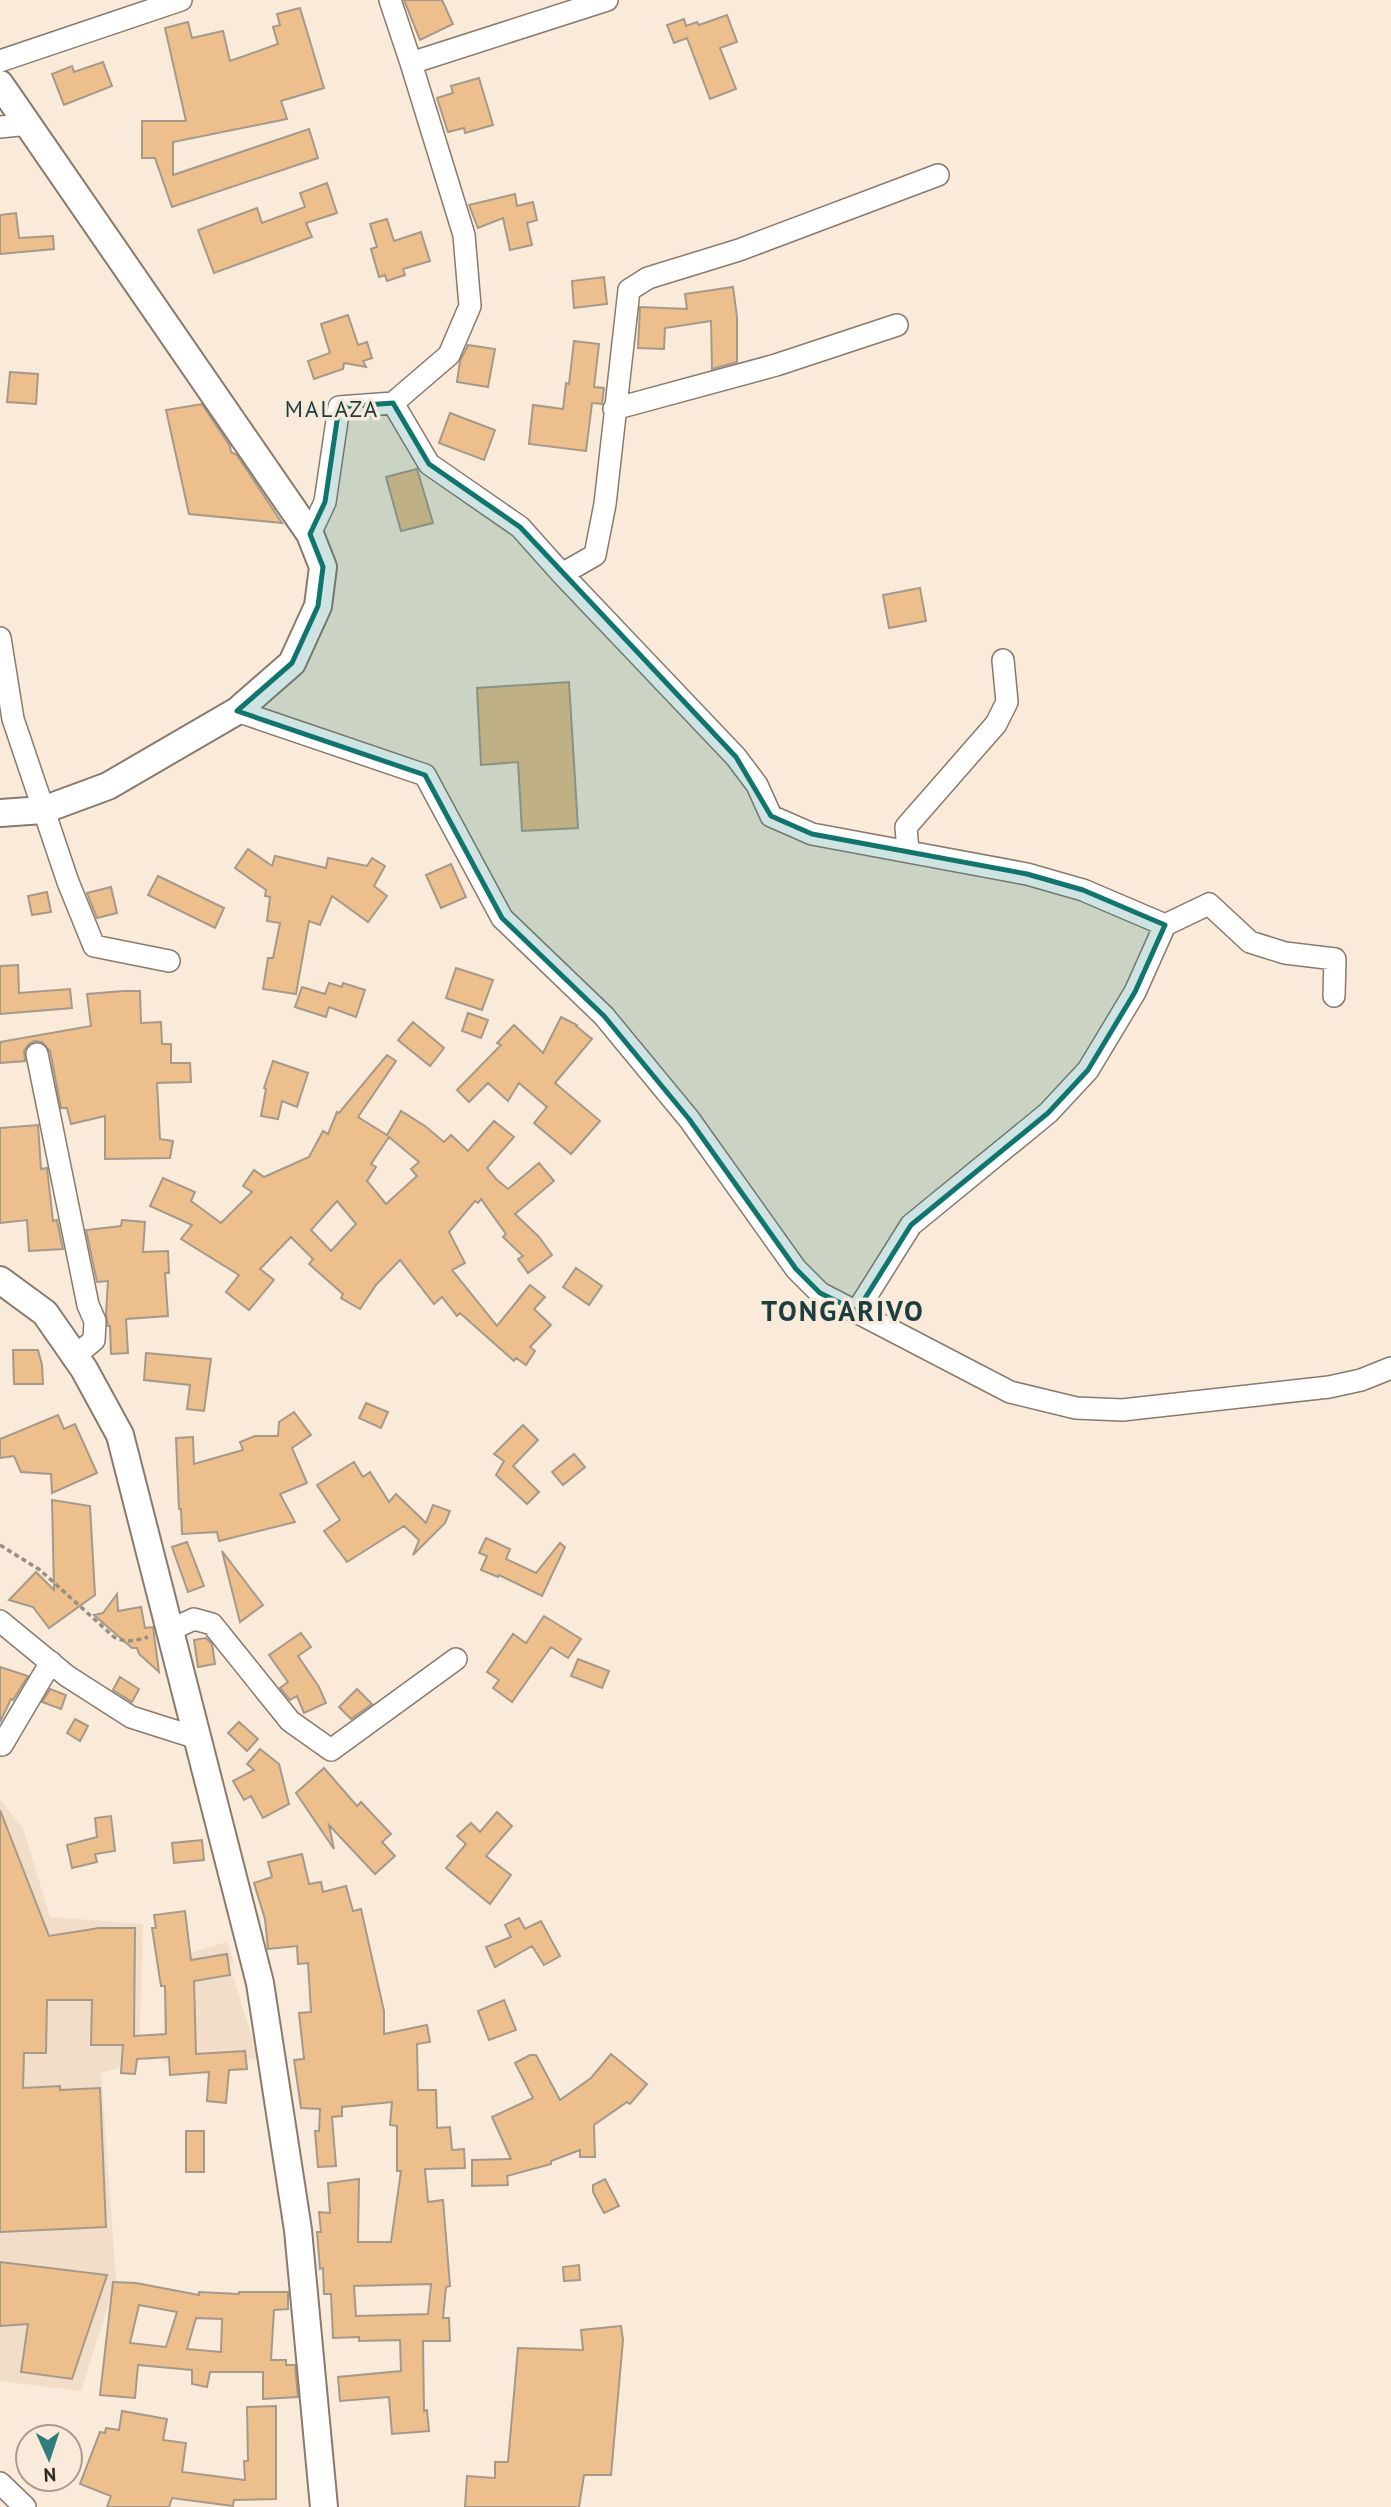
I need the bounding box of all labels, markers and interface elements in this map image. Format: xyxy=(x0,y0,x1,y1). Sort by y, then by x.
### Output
district label: MALAZA xyxy=(285,394,379,423)
district label: TONGARIVO xyxy=(761,1292,925,1329)
north arrow xyxy=(14,2423,84,2493)
text: N xyxy=(43,2463,57,2487)

